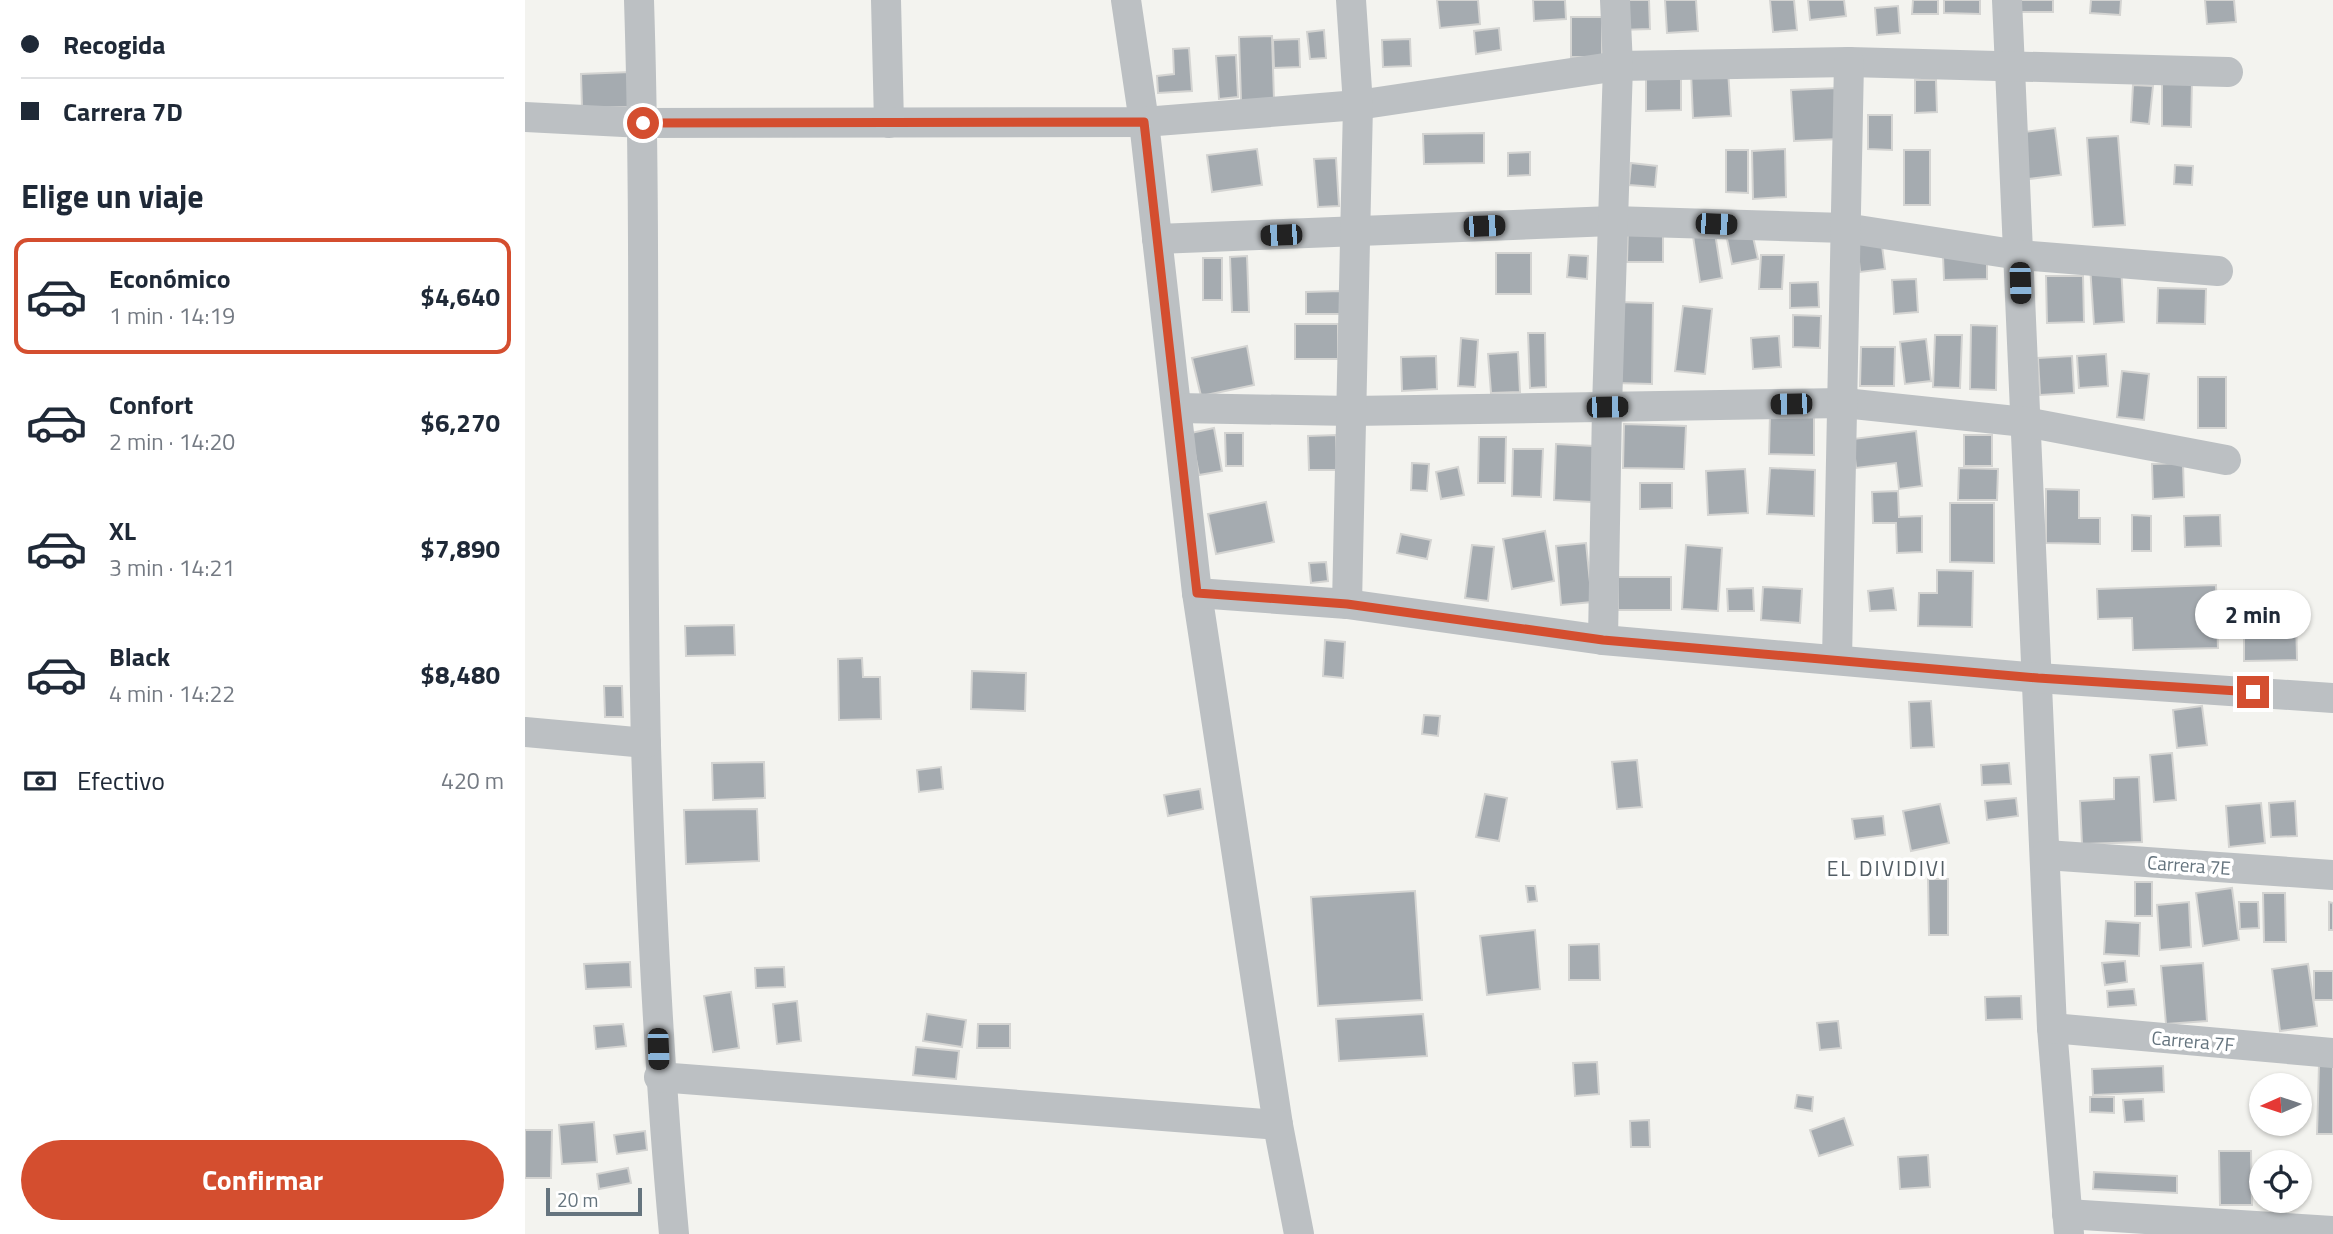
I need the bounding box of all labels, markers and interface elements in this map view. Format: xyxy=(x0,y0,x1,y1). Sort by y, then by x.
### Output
text: Recogida xyxy=(63,25,166,64)
text: Carrera 7D xyxy=(63,92,183,131)
route start xyxy=(627,107,659,139)
text: Elige un viaje xyxy=(21,172,204,220)
car xyxy=(1695,213,1738,235)
car xyxy=(1463,215,1506,237)
car xyxy=(1260,224,1303,246)
text: Económico xyxy=(109,259,231,298)
car xyxy=(2009,262,2032,304)
icon: car xyxy=(25,265,88,328)
text: $4,640 xyxy=(420,277,500,316)
text: 1 min · 14:19 xyxy=(109,298,235,333)
text: Confort xyxy=(109,385,193,424)
icon: car xyxy=(25,391,88,454)
car xyxy=(1770,393,1813,415)
car xyxy=(1586,396,1629,418)
text: $6,270 xyxy=(420,403,500,442)
text: 2 min · 14:20 xyxy=(109,424,235,459)
text: XL xyxy=(109,511,136,550)
icon: car xyxy=(25,517,88,580)
text: $7,890 xyxy=(420,529,500,568)
text: 3 min · 14:21 xyxy=(109,550,235,585)
callout: 2 min xyxy=(2195,590,2311,640)
text: 2 min xyxy=(2225,597,2281,632)
text: Black xyxy=(109,637,170,676)
icon: car xyxy=(25,643,88,706)
text: $8,480 xyxy=(420,655,500,694)
text: 4 min · 14:22 xyxy=(109,676,235,711)
route end xyxy=(2237,676,2269,708)
text: Efectivo xyxy=(77,761,165,800)
icon: cash xyxy=(21,762,59,800)
text: 420 m xyxy=(441,763,504,798)
street label: Carrera 7E xyxy=(2146,847,2232,882)
district label: EL DIVIDIVI xyxy=(1827,852,1947,884)
street label: Carrera 7F xyxy=(2150,1022,2236,1059)
car xyxy=(647,1028,670,1070)
north arrow xyxy=(2249,1073,2312,1136)
map controls xyxy=(2249,1073,2312,1213)
button: Confirmar xyxy=(21,1140,504,1220)
button: locate xyxy=(2249,1150,2312,1213)
scale bar xyxy=(546,1185,642,1217)
text: 20 m xyxy=(557,1185,598,1214)

